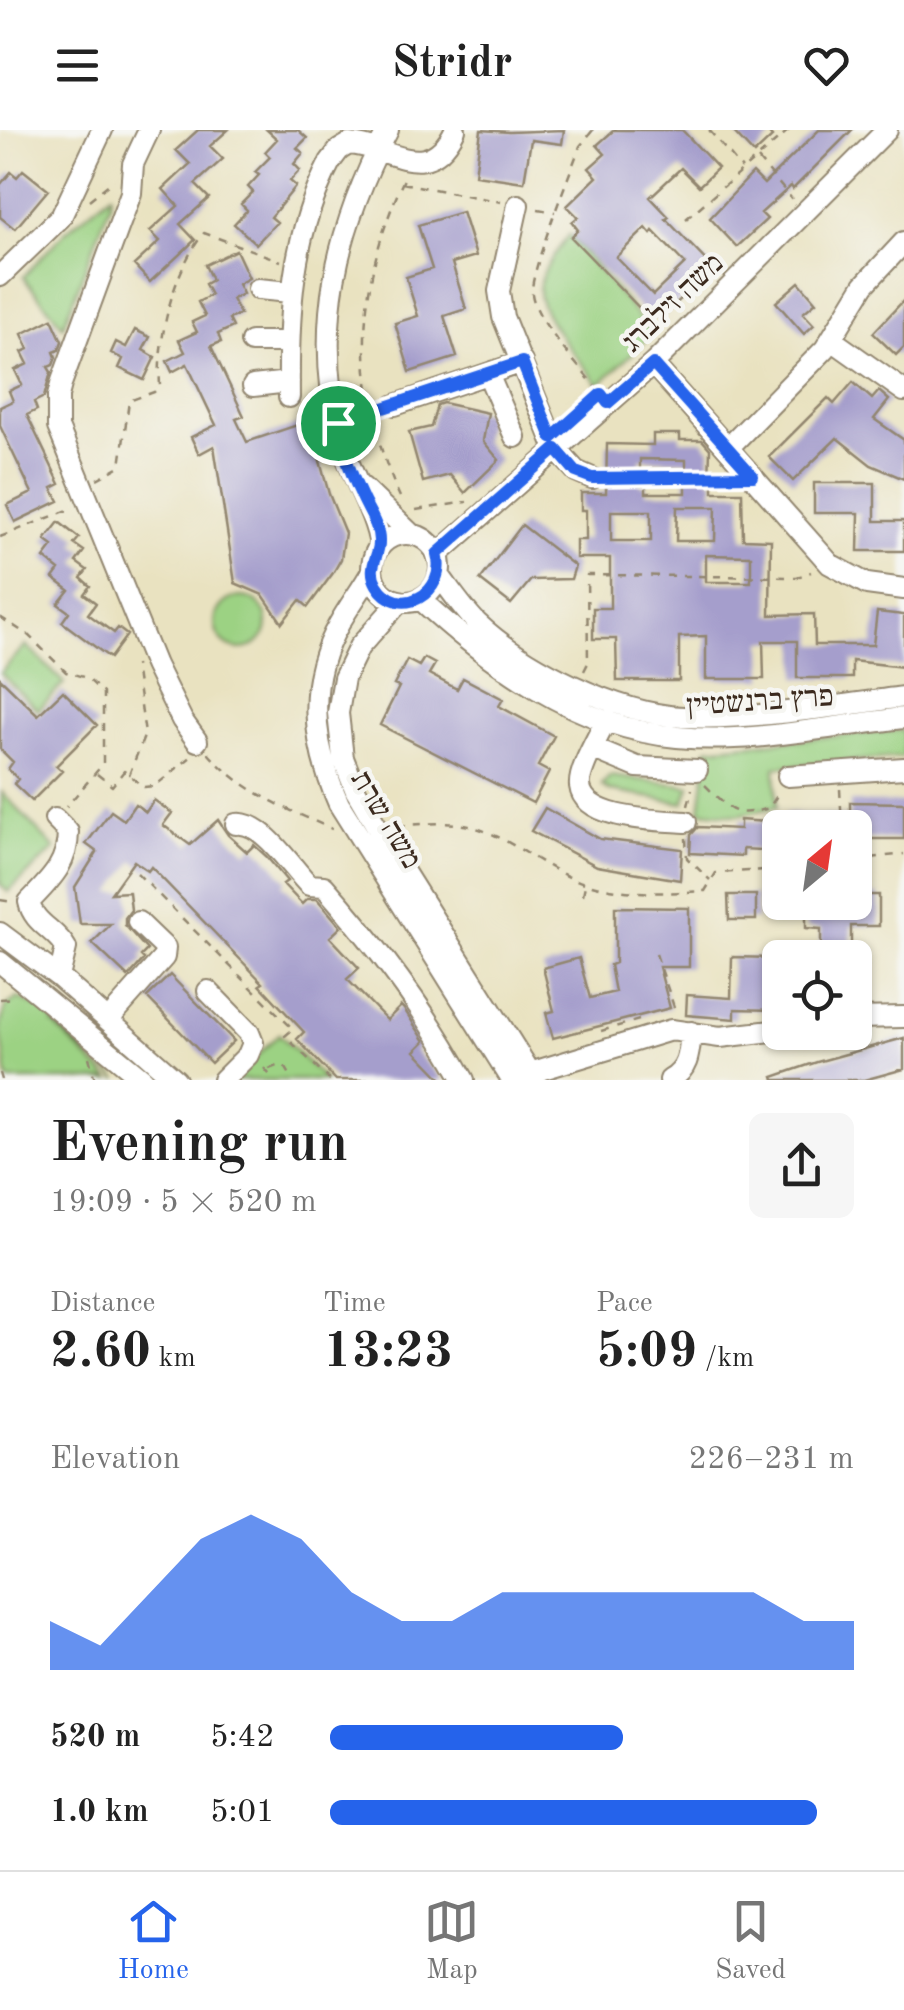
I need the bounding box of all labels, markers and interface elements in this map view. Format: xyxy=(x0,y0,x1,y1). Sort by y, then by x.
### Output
icon: menu xyxy=(50,38,105,93)
icon: heart xyxy=(799,38,854,93)
text: Stridr xyxy=(392,42,512,87)
street label: משה זילברג xyxy=(616,248,730,359)
pin xyxy=(296,381,381,466)
icon: arrive xyxy=(311,396,366,451)
street label: פרץ ברנשטיין xyxy=(686,682,835,722)
street label: משה שרת xyxy=(344,766,426,874)
north arrow xyxy=(762,810,872,920)
map controls xyxy=(762,810,872,1050)
button: locate xyxy=(762,940,872,1050)
button: share xyxy=(749,1113,854,1218)
text: Evening run xyxy=(50,1118,348,1173)
text: 19:09 · 5 × 520 m xyxy=(50,1187,317,1219)
text: Distance xyxy=(50,1290,155,1318)
text: Time xyxy=(323,1290,386,1318)
text: Pace xyxy=(596,1290,653,1318)
text: 2.60 xyxy=(50,1328,151,1378)
text: 13:23 xyxy=(323,1328,453,1378)
text: 5:09 xyxy=(596,1328,697,1378)
text: km xyxy=(151,1345,196,1373)
text: /km xyxy=(697,1345,754,1373)
text: Elevation xyxy=(50,1444,180,1476)
text: 226–231 m xyxy=(688,1444,854,1476)
text: 520 m xyxy=(50,1722,140,1754)
text: 5:42 xyxy=(210,1722,275,1754)
text: 1.0 km xyxy=(50,1797,149,1829)
text: 5:01 xyxy=(210,1797,275,1829)
tab: Home xyxy=(118,1894,189,1989)
tab: Map xyxy=(424,1894,479,1989)
tab: Saved xyxy=(715,1894,786,1989)

